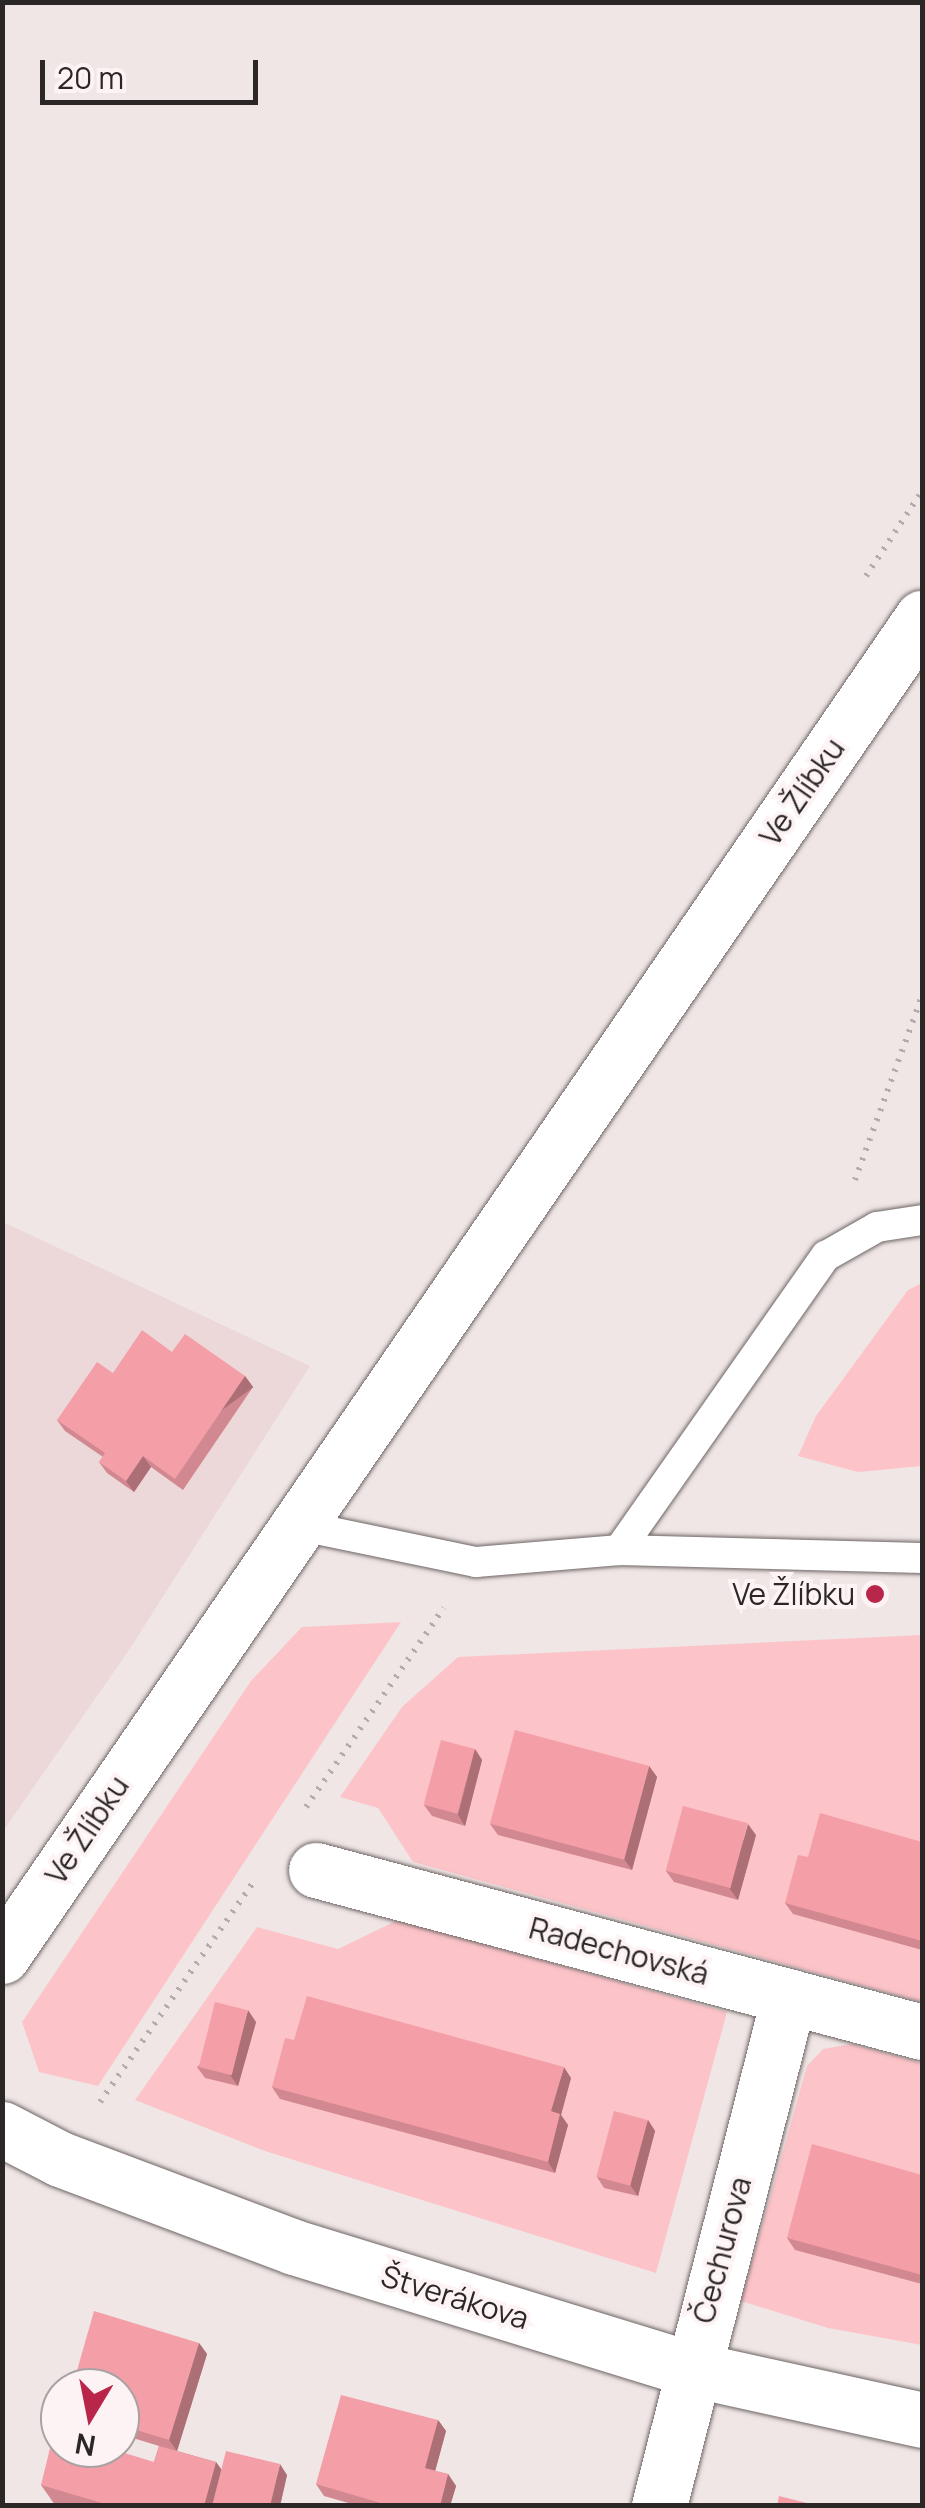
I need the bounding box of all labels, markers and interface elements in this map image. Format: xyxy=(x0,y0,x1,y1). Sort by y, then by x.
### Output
scale bar xyxy=(45,40,262,102)
text: 20 m xyxy=(57,57,124,98)
street label: Ve Žlíbku xyxy=(752,731,852,853)
place label: Ve Žlíbku xyxy=(732,1576,855,1612)
marker: Ve Žlíbku xyxy=(864,1583,886,1605)
street label: Ve Žlíbku xyxy=(38,1769,136,1891)
street label: Radechovská xyxy=(525,1910,713,1992)
street label: Čechurova xyxy=(685,2173,759,2327)
street label: Štverákova xyxy=(377,2258,533,2336)
north arrow xyxy=(40,2368,140,2468)
text: N xyxy=(72,2425,98,2466)

